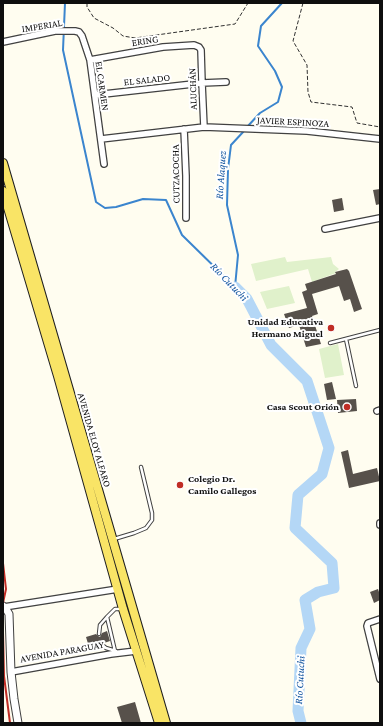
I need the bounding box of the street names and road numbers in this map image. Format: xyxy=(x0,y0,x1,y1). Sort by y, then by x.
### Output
street label: IMPERIAL xyxy=(21,17,63,35)
street label: ERING xyxy=(131,33,159,49)
street label: EL CARMEN xyxy=(93,61,111,111)
street label: ALUCHÁN xyxy=(186,68,200,110)
street label: EL SALADO xyxy=(123,72,171,88)
street label: JAVIER ESPINOZA xyxy=(257,114,329,130)
street label: CUTZACOCHA xyxy=(169,144,183,204)
street label: AVENIDA ELOY ALFARO xyxy=(75,391,113,489)
street label: AVENIDA PARAGUAY xyxy=(19,639,105,665)

